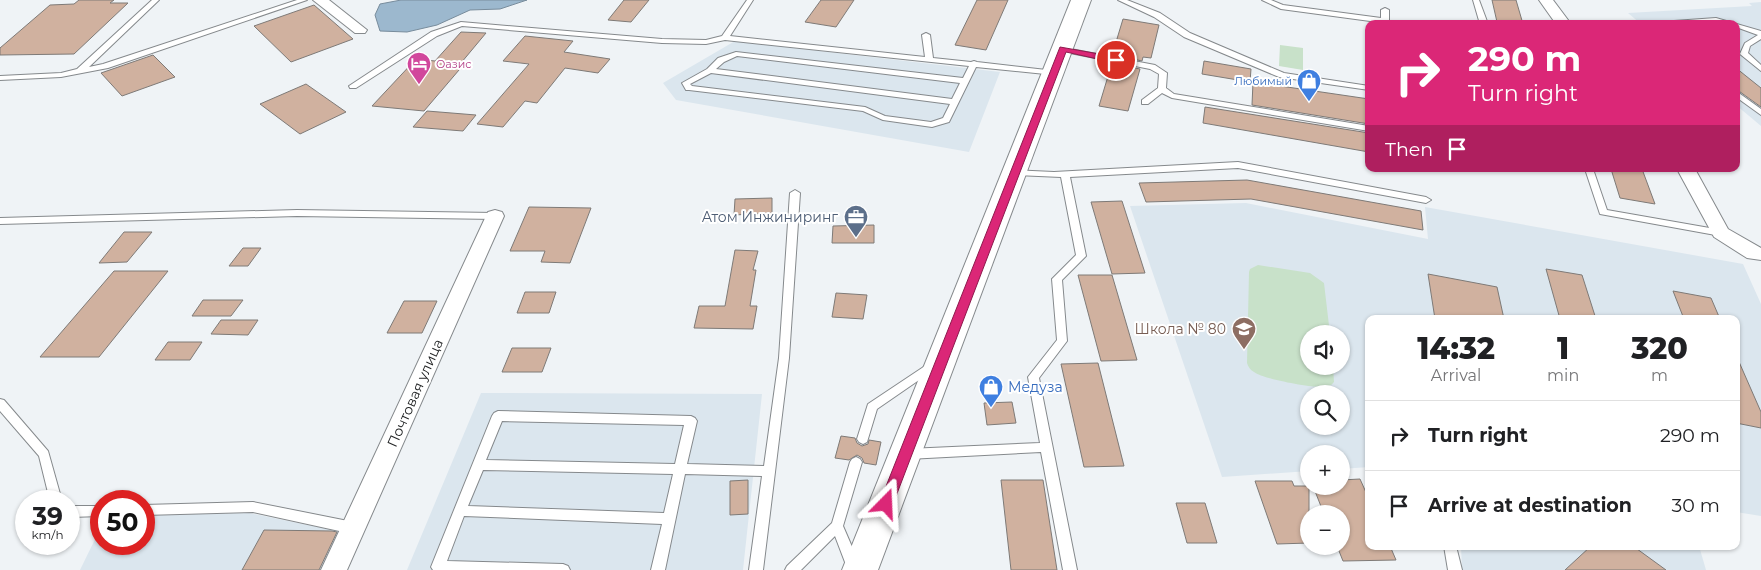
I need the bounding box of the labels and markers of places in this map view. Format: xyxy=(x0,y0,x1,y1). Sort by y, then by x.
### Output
pin xyxy=(1095,39,1137,81)
hotel icon: Оазис xyxy=(406,51,432,85)
place label: Оазис xyxy=(436,57,471,71)
shop icon: Любимый xyxy=(1296,68,1322,102)
place label: Любимый xyxy=(1234,74,1292,88)
office icon: Атом Инжиниринг xyxy=(843,204,869,238)
place label: Атом Инжиниринг xyxy=(702,208,838,226)
school or university icon: Школа № 80 xyxy=(1231,316,1257,350)
place label: Школа № 80 xyxy=(1135,320,1226,338)
shop icon: Медуза xyxy=(978,374,1004,408)
place label: Медуза xyxy=(1008,378,1063,396)

